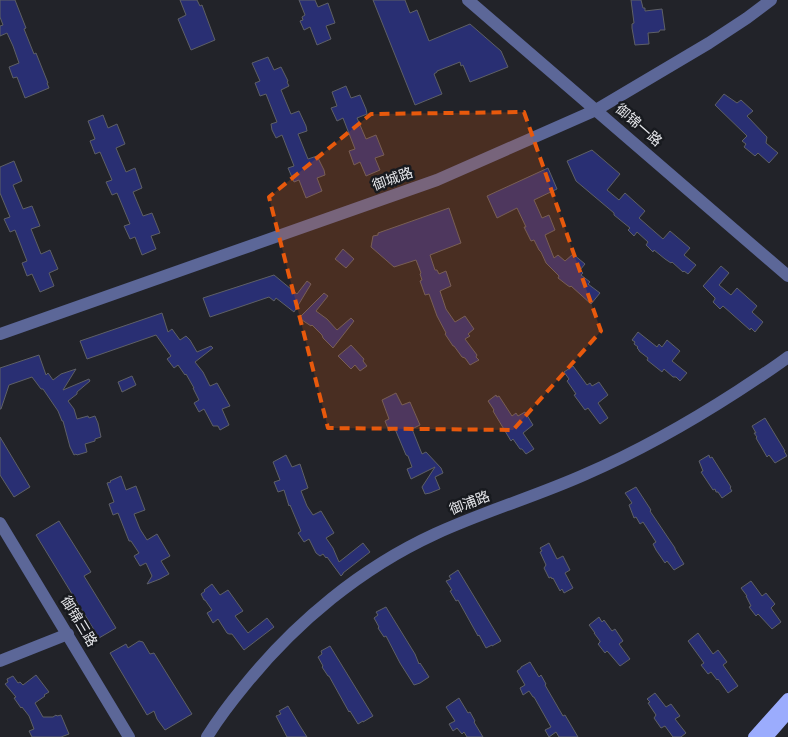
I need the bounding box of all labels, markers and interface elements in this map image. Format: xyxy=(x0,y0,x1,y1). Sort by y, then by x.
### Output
street label: 御锦一路 xyxy=(611,101,665,151)
street label: 御城路 xyxy=(370,165,416,195)
street label: 御浦路 xyxy=(447,489,493,519)
street label: 御锦三路 xyxy=(56,594,100,650)

